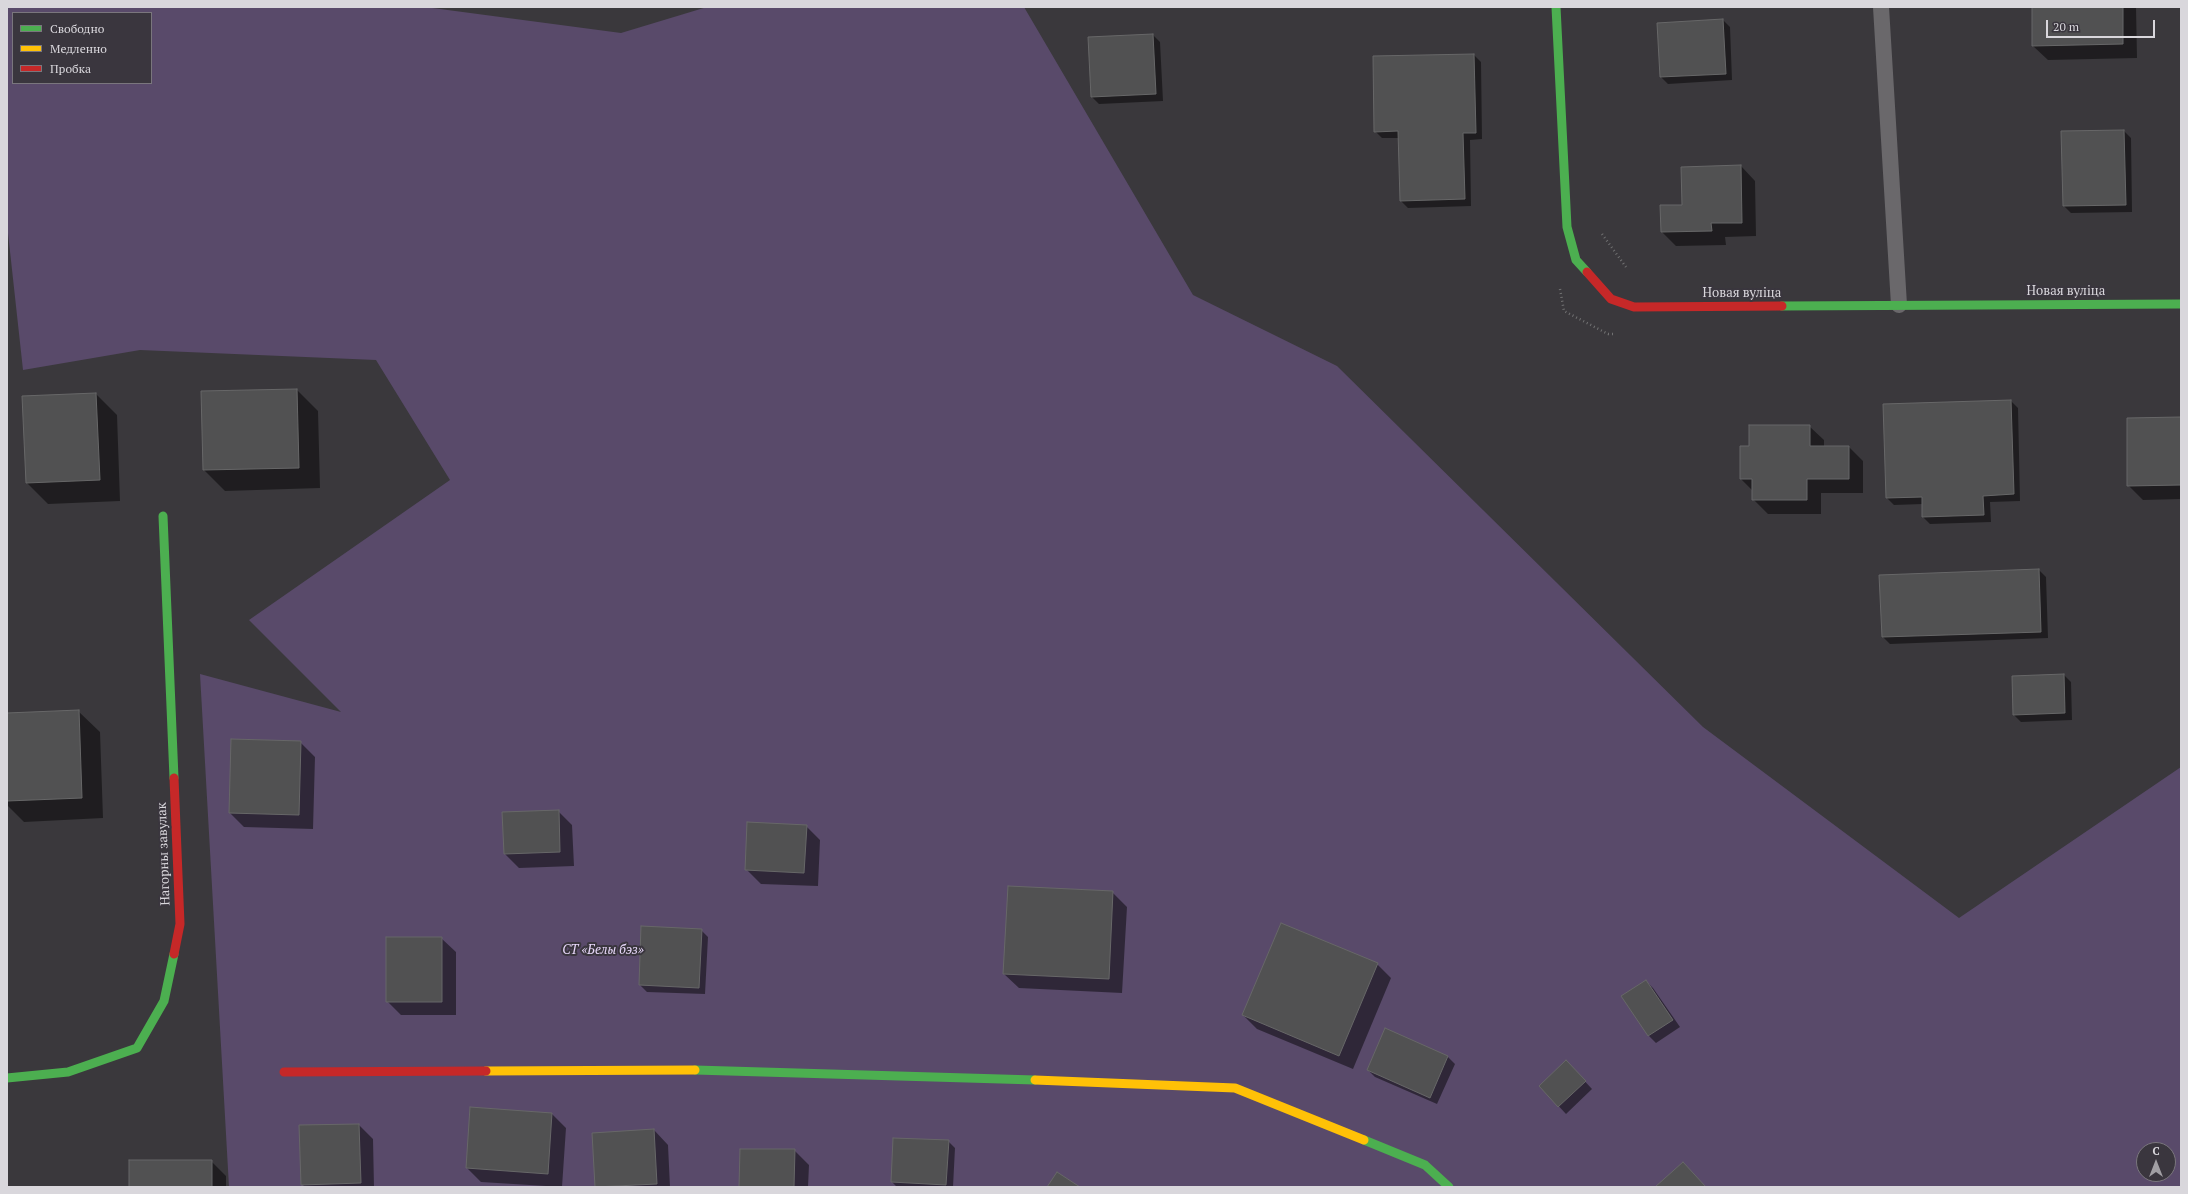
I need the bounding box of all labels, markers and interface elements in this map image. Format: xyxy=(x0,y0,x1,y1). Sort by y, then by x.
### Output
legend xyxy=(12,12,152,84)
scale bar xyxy=(2048,12,2157,38)
text: 20 m xyxy=(2053,19,2079,34)
text: Свободно xyxy=(50,21,104,36)
text: Медленно xyxy=(50,41,107,56)
text: Пробка xyxy=(50,61,91,76)
street label: Новая вуліца xyxy=(2027,283,2105,299)
street label: Новая вуліца xyxy=(1703,285,1781,301)
street label: Нагорны завулак xyxy=(154,802,174,906)
park label: СТ «Белы бэз» xyxy=(562,942,644,958)
north arrow xyxy=(2136,1142,2176,1182)
text: С xyxy=(2152,1144,2160,1158)

